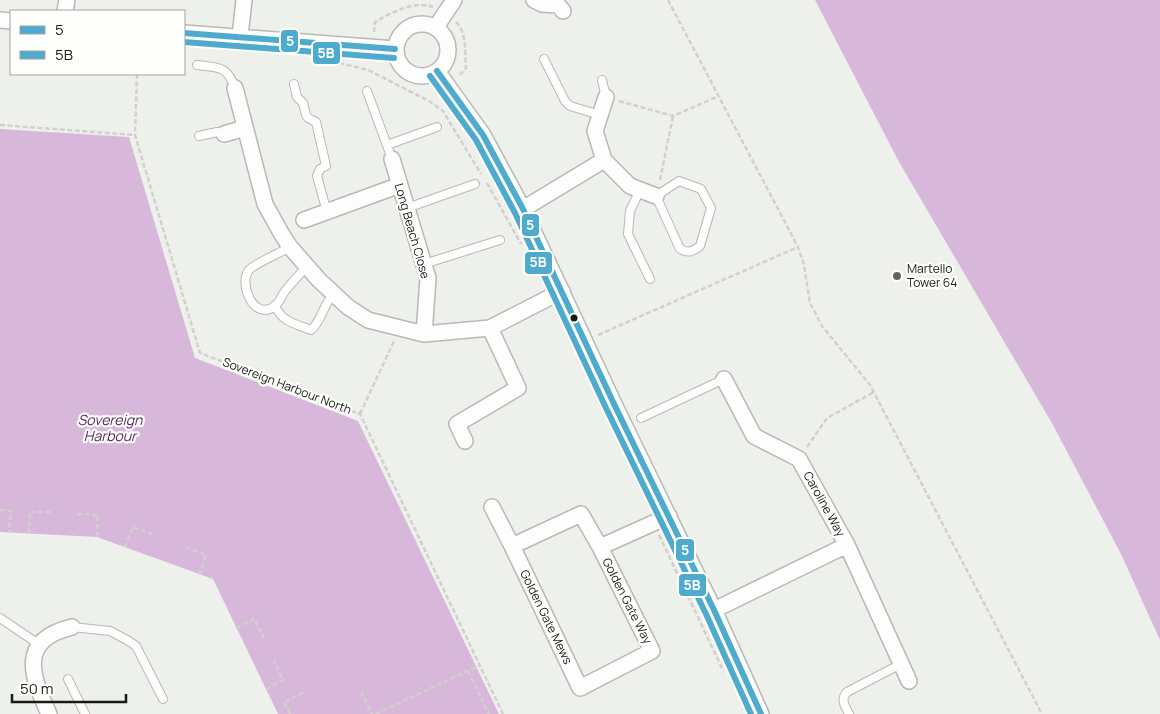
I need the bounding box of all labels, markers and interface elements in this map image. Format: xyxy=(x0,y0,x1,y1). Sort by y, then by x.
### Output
legend xyxy=(10,10,185,75)
text: 5 xyxy=(55,19,64,40)
line badge: 5 xyxy=(280,29,299,53)
text: 5 xyxy=(286,31,294,50)
line badge: 5B xyxy=(312,41,341,65)
text: 5B xyxy=(317,43,335,62)
text: 5B xyxy=(55,44,73,65)
street label: Long Beach Close xyxy=(391,181,434,281)
line badge: 5 xyxy=(521,213,540,237)
text: 5 xyxy=(526,215,534,234)
line badge: 5B xyxy=(524,251,553,275)
text: 5B xyxy=(529,252,547,271)
place label: Martello Tower 64 xyxy=(907,260,957,291)
marker: Martello Tower 64 xyxy=(891,270,903,282)
unlabelled marker xyxy=(569,313,579,323)
street label: Sovereign Harbour North xyxy=(220,353,354,418)
water label: Sovereign Harbour xyxy=(78,410,143,445)
street label: Caroline Way xyxy=(800,468,850,540)
line badge: 5 xyxy=(675,538,695,562)
text: 5 xyxy=(681,540,689,559)
street label: Golden Gate Way xyxy=(598,555,657,647)
street label: Golden Gate Mews xyxy=(516,567,577,667)
line badge: 5B xyxy=(678,573,707,597)
text: 5B xyxy=(683,575,701,594)
scale bar xyxy=(12,672,126,704)
text: 50 m xyxy=(20,678,54,699)

